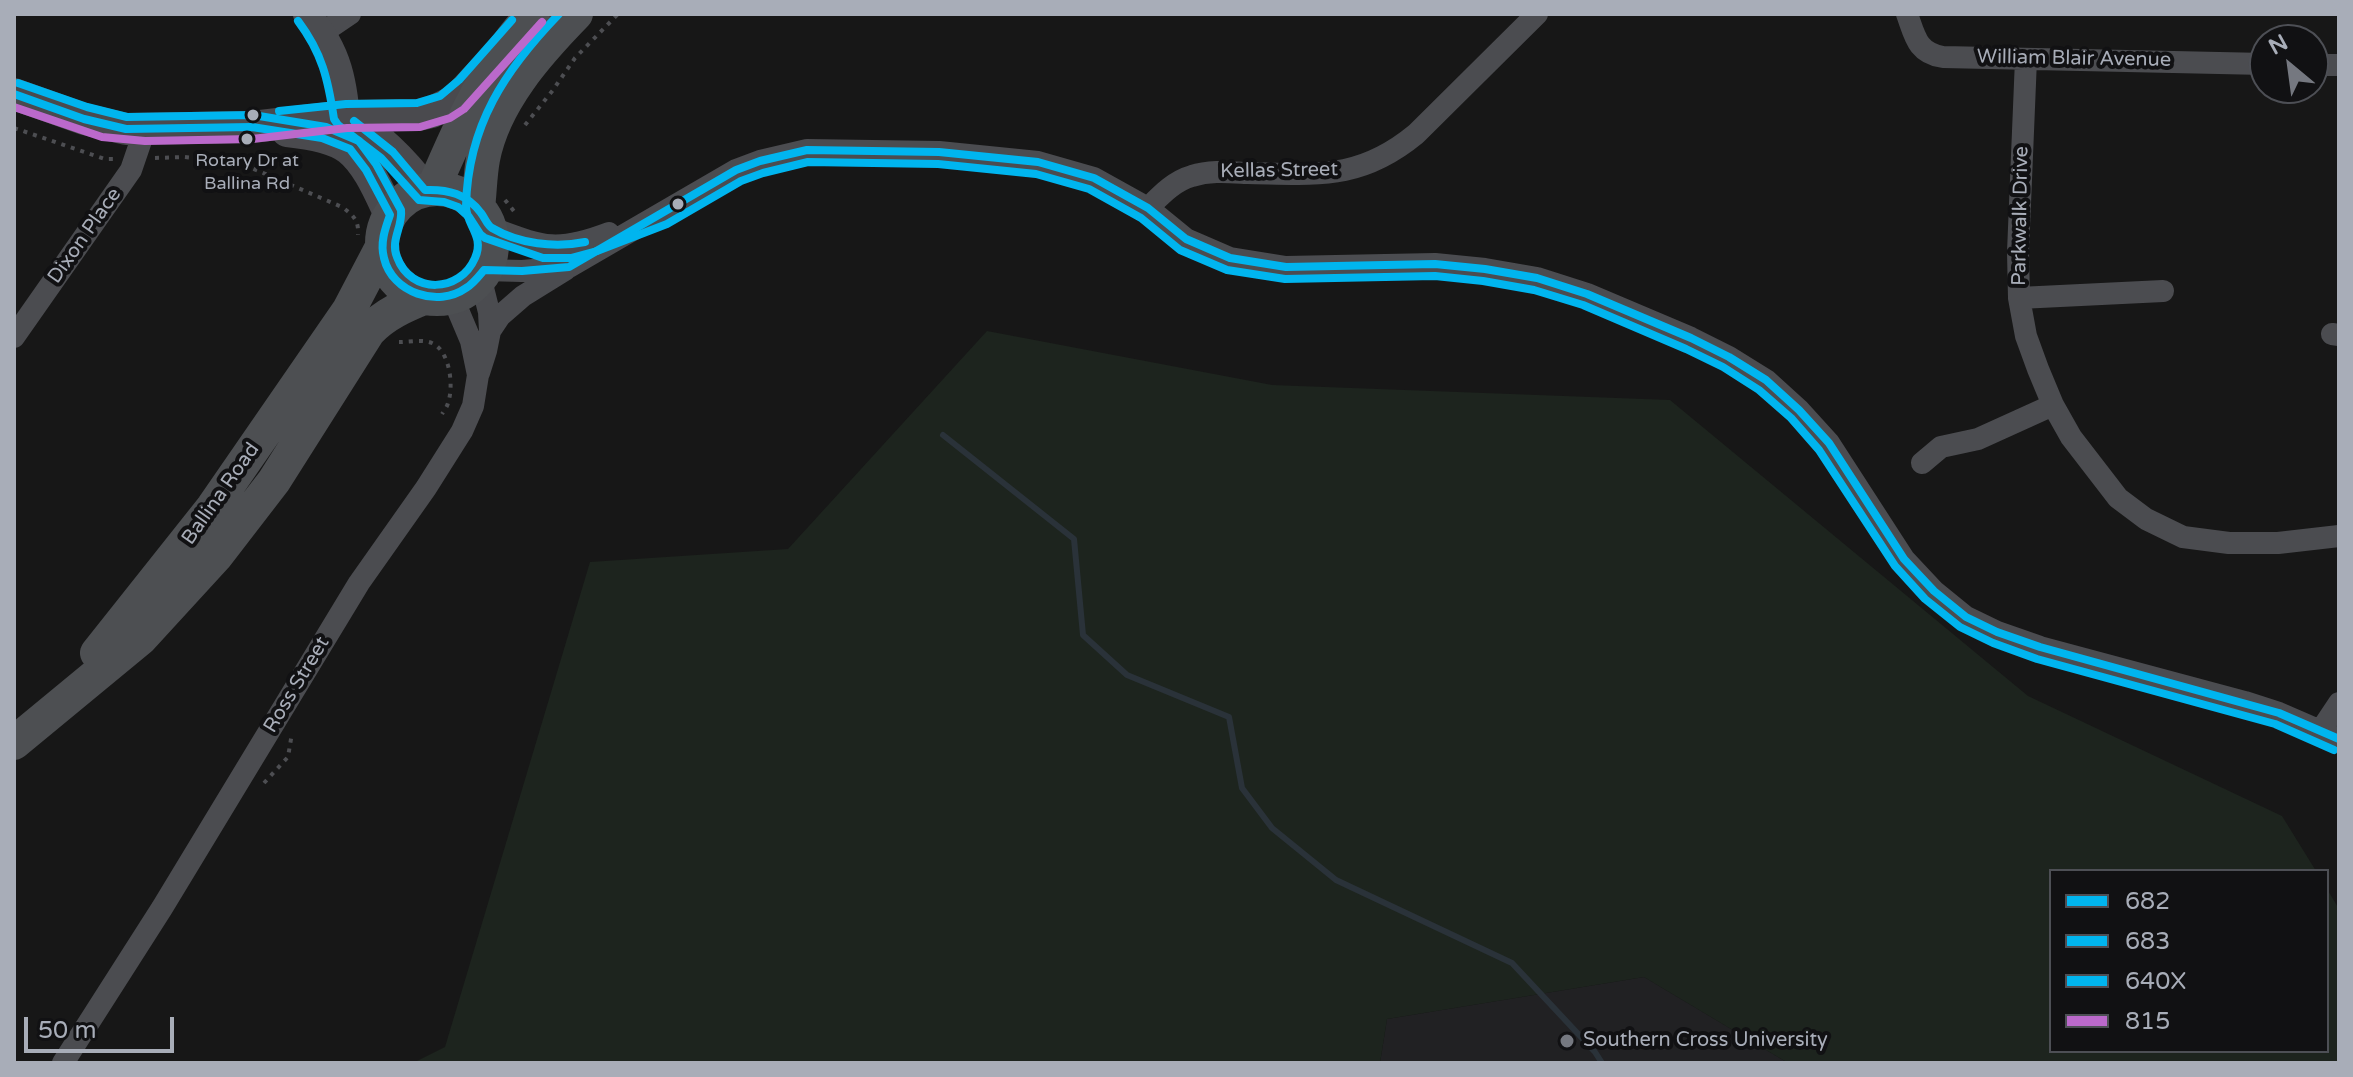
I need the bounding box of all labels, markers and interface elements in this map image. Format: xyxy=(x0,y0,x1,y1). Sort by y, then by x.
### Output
north arrow xyxy=(2249,24,2329,104)
text: N xyxy=(2264,29,2292,60)
street label: William Blair Avenue xyxy=(1977,45,2171,73)
unlabelled marker xyxy=(245,107,261,123)
marker: Rotary Dr at Ballina Rd xyxy=(239,131,255,147)
street label: Parkwalk Drive xyxy=(2008,146,2034,286)
place label: Rotary Dr at Ballina Rd xyxy=(195,150,299,192)
street label: Kellas Street xyxy=(1220,158,1338,184)
street label: Dixon Place xyxy=(43,184,127,288)
unlabelled marker xyxy=(670,196,686,212)
street label: Ballina Road xyxy=(177,438,265,550)
street label: Ross Street xyxy=(259,633,335,737)
legend xyxy=(2049,869,2329,1053)
text: 682 xyxy=(2125,887,2170,916)
text: 683 xyxy=(2125,927,2170,956)
text: 640X xyxy=(2125,967,2186,996)
scale bar xyxy=(28,1001,178,1051)
text: 815 xyxy=(2125,1007,2170,1036)
text: 50 m xyxy=(38,1016,96,1045)
place label: Southern Cross University xyxy=(1583,1029,1828,1053)
marker: Southern Cross University xyxy=(1558,1032,1576,1050)

